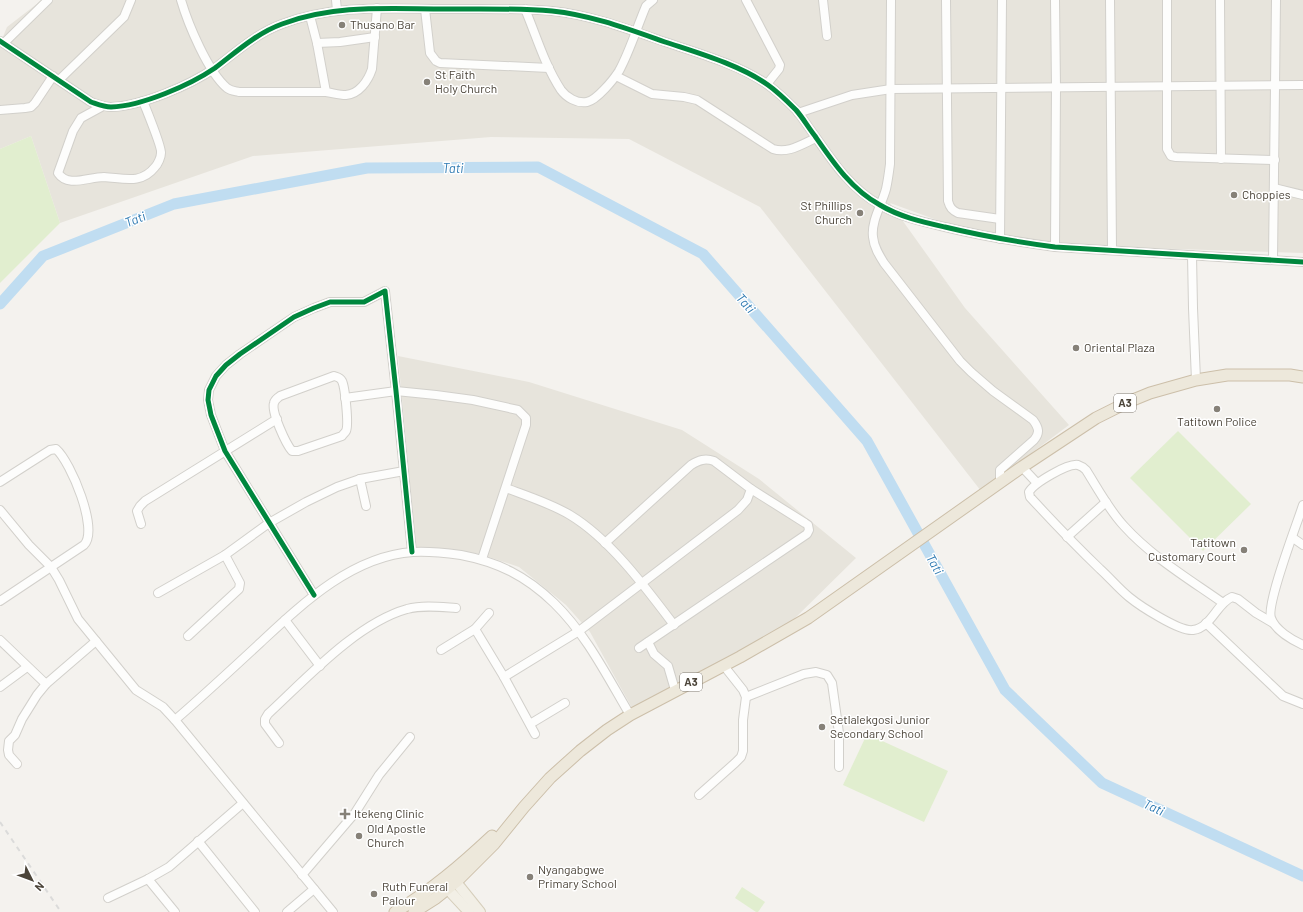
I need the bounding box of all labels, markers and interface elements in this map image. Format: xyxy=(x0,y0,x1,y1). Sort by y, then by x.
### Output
place label: Thusano Bar xyxy=(350,17,416,31)
marker: Thusano Bar xyxy=(337,20,347,30)
place label: St Faith Holy Church xyxy=(435,67,497,95)
marker: St Faith Holy Church xyxy=(422,77,432,87)
water label: Tati xyxy=(442,160,464,176)
place label: Choppies xyxy=(1242,187,1291,201)
marker: Choppies xyxy=(1229,190,1239,200)
place label: St Phillips Church xyxy=(801,198,852,226)
water label: Tati xyxy=(122,207,149,230)
marker: St Phillips Church xyxy=(855,208,865,218)
water label: Tati xyxy=(733,290,759,317)
place label: Oriental Plaza xyxy=(1084,340,1155,354)
marker: Oriental Plaza xyxy=(1071,343,1081,353)
road number: A3 xyxy=(1114,394,1136,412)
marker: Tatitown Police xyxy=(1212,404,1222,414)
place label: Tatitown Police xyxy=(1177,414,1257,428)
place label: Tatitown Customary Court xyxy=(1148,535,1236,563)
marker: Tatitown Customary Court xyxy=(1239,545,1249,555)
water label: Tati xyxy=(923,551,947,578)
road number: A3 xyxy=(680,673,702,691)
place label: Setlalekgosi Junior Secondary School xyxy=(830,712,930,740)
marker: Setlalekgosi Junior Secondary School xyxy=(817,722,827,732)
water label: Tati xyxy=(1141,795,1168,819)
place label: Itekeng Clinic xyxy=(354,806,424,820)
marker: Itekeng Clinic xyxy=(339,808,351,820)
place label: Old Apostle Church xyxy=(367,821,426,849)
marker: Old Apostle Church xyxy=(354,831,364,841)
north arrow xyxy=(12,860,52,900)
place label: Nyangabgwe Primary School xyxy=(538,862,617,890)
marker: Nyangabgwe Primary School xyxy=(525,872,535,882)
place label: Ruth Funeral Palour xyxy=(382,879,448,907)
text: N xyxy=(33,880,47,894)
marker: Ruth Funeral Palour xyxy=(369,889,379,899)

